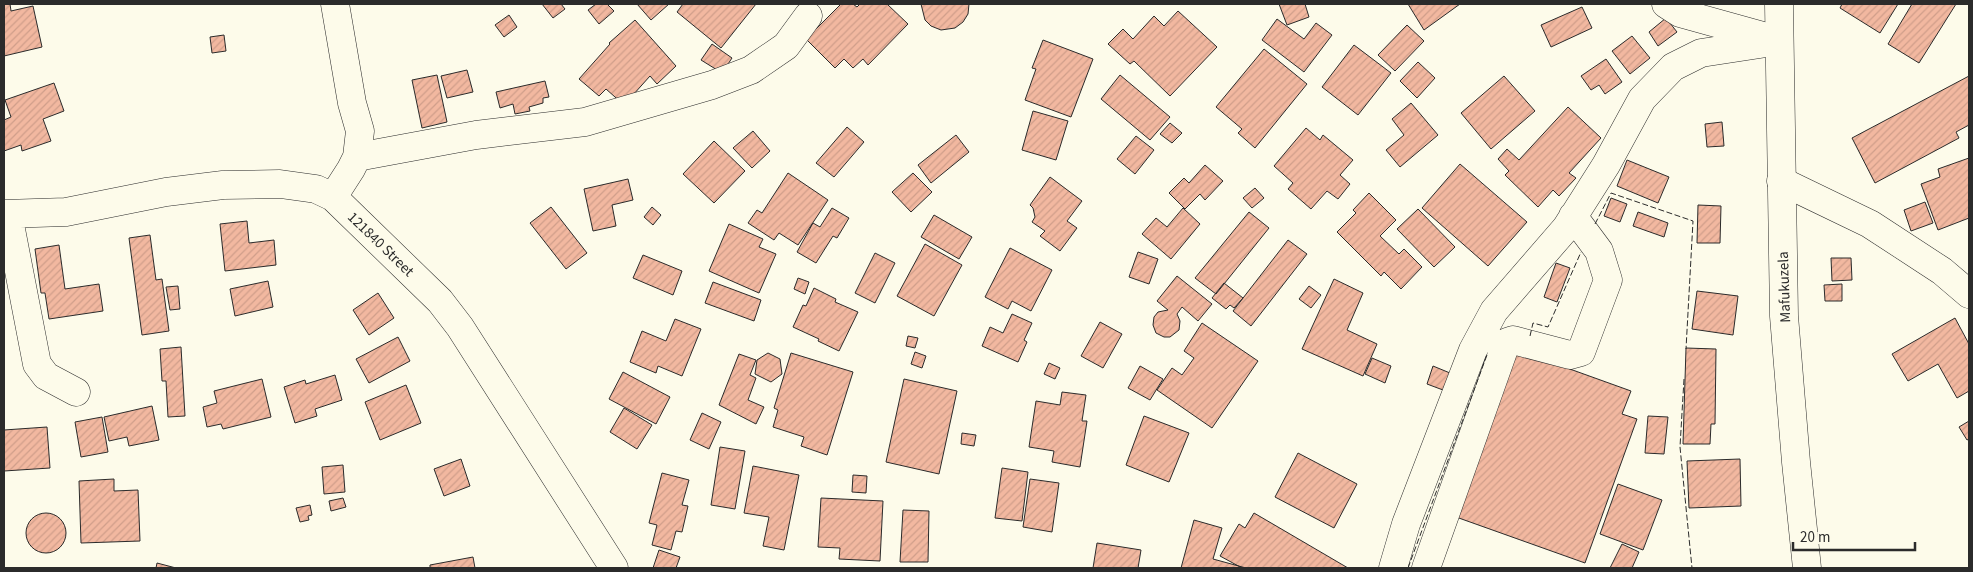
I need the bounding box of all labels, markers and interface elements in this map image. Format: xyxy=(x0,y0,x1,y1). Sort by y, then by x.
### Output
street label: 121840 Street xyxy=(343,207,419,282)
street label: Mafukuzela xyxy=(1773,251,1796,323)
scale bar xyxy=(1793,520,1916,552)
text: 20 m xyxy=(1800,527,1830,548)

